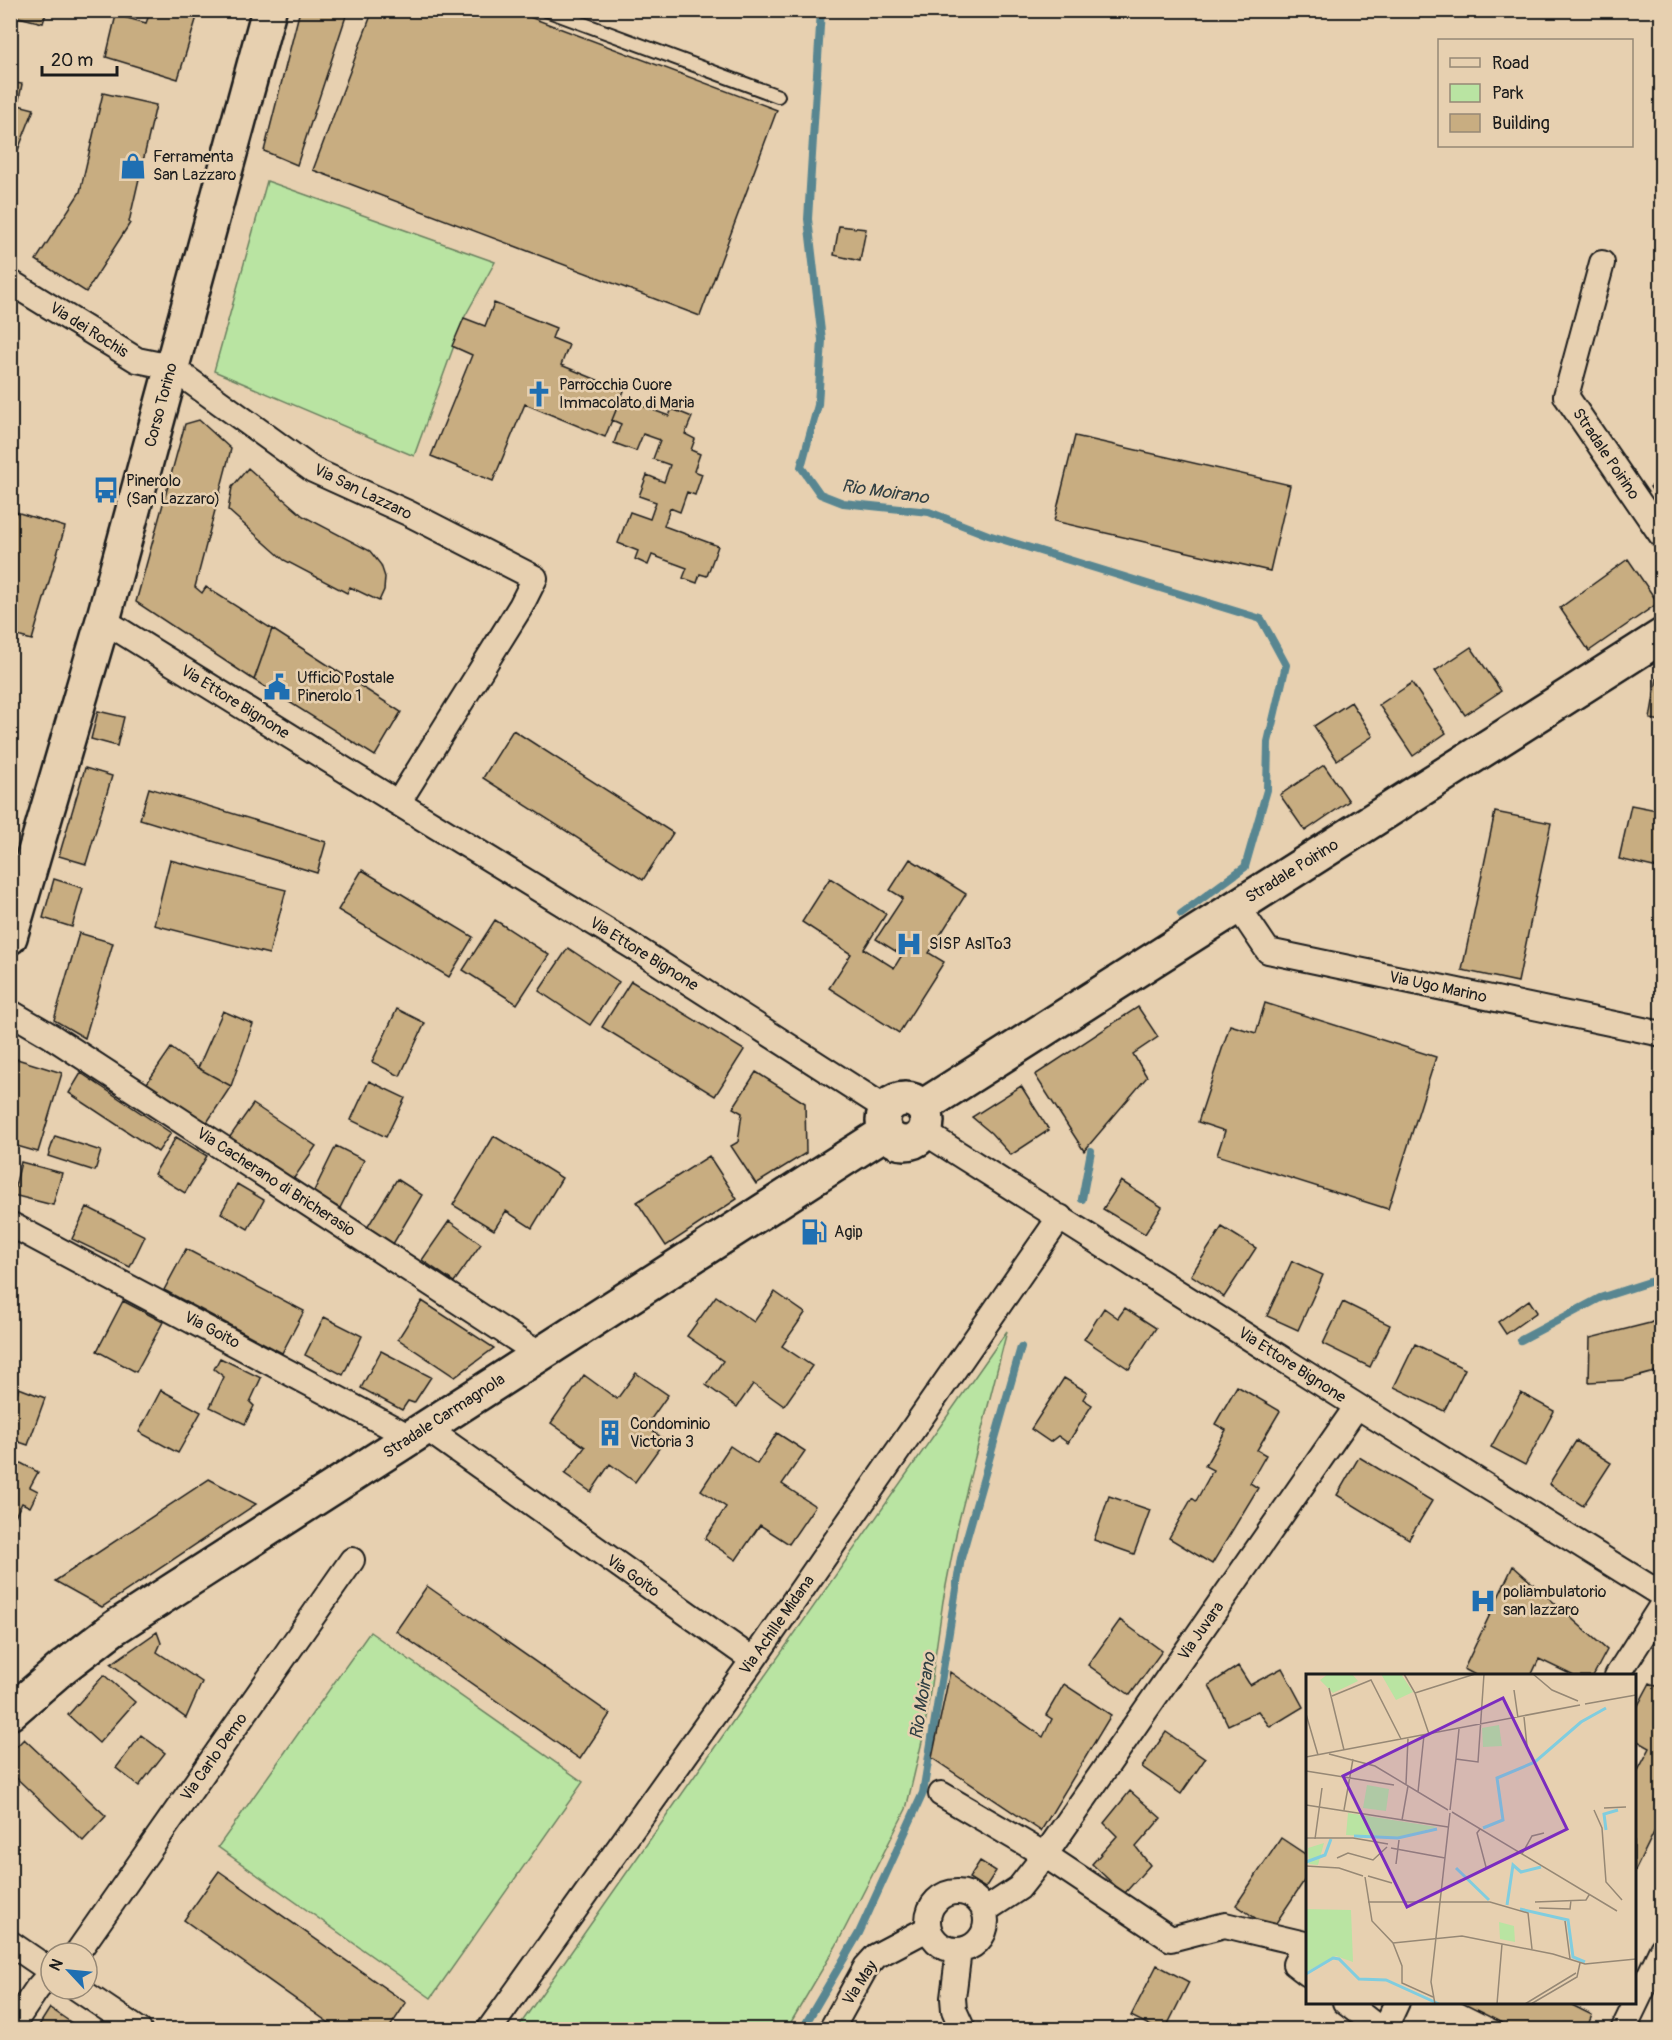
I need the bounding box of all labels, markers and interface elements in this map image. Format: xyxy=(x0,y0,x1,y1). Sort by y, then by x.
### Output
scale bar xyxy=(42,39,117,77)
legend xyxy=(1438,39,1633,147)
text: 20 m xyxy=(51,49,93,72)
text: Road xyxy=(1492,52,1529,75)
text: Park xyxy=(1492,82,1524,105)
text: Building xyxy=(1492,112,1550,135)
place label: Ferramenta San Lazzaro xyxy=(153,147,237,185)
shop icon: Ferramenta San Lazzaro xyxy=(118,151,148,181)
street label: Via dei Rochis xyxy=(46,298,132,362)
street label: Corso Torino xyxy=(140,360,182,449)
place label: Parrocchia Cuore Immacolato di Maria xyxy=(559,375,695,413)
church icon: Parrocchia Cuore Immacolato di Maria xyxy=(524,379,554,409)
street label: Stradale Poirino xyxy=(1568,404,1644,504)
street label: Via San Lazzaro xyxy=(311,460,416,525)
place label: Pinerolo (San Lazzaro) xyxy=(126,471,220,509)
bus stop icon: Pinerolo (San Lazzaro) xyxy=(91,475,121,505)
water label: Rio Moirano xyxy=(840,475,931,510)
street label: Via Ettore Bignone xyxy=(177,661,293,744)
place label: Ufficio Postale Pinerolo 1 xyxy=(297,668,394,706)
public building icon: Ufficio Postale Pinerolo 1 xyxy=(262,672,292,702)
street label: Stradale Poirino xyxy=(1242,834,1343,908)
street label: Via Ettore Bignone xyxy=(586,913,702,996)
hospital icon: SISP AslTo3 xyxy=(894,929,924,959)
place label: SISP AslTo3 xyxy=(929,934,1012,954)
street label: Via Ugo Marino xyxy=(1387,967,1489,1007)
street label: Via Cacherano di Bricherasio xyxy=(193,1123,359,1241)
fuel station icon: Agip xyxy=(799,1217,829,1247)
place label: Agip xyxy=(834,1222,863,1242)
street label: Via Goito xyxy=(181,1307,244,1353)
street label: Via Ettore Bignone xyxy=(1234,1323,1350,1407)
street label: Stradale Carmagnola xyxy=(379,1369,509,1463)
place label: Condominio Victoria 3 xyxy=(630,1414,711,1452)
building icon: Condominio Victoria 3 xyxy=(595,1418,625,1448)
street label: Via Goito xyxy=(603,1550,664,1602)
street label: Via Achille Midana xyxy=(735,1571,819,1679)
place label: poliambulatorio san lazzaro xyxy=(1503,1582,1607,1620)
hospital icon: poliambulatorio san lazzaro xyxy=(1468,1586,1498,1616)
street label: Via Juvara xyxy=(1174,1598,1228,1664)
water label: Rio Moirano xyxy=(905,1650,941,1741)
inset map xyxy=(1306,1674,1636,2004)
street label: Via Carlo Demo xyxy=(176,1709,252,1805)
north arrow xyxy=(39,1941,99,2001)
text: N xyxy=(45,1955,68,1974)
street label: Via May xyxy=(838,1957,882,2009)

